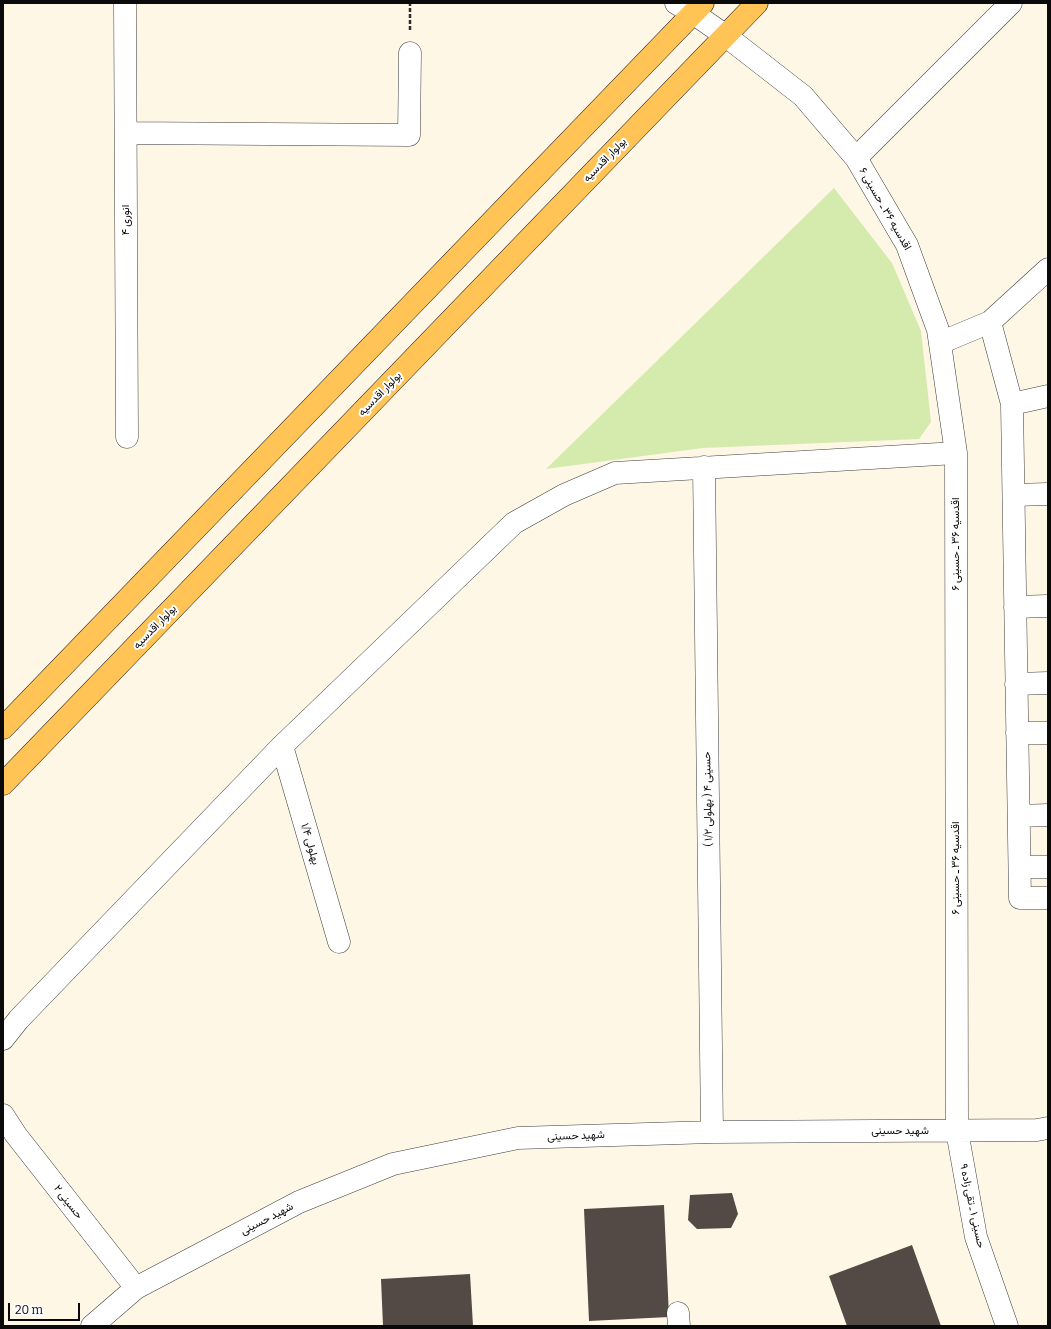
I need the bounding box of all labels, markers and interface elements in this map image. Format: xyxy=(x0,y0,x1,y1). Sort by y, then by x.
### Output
street label: بولوار اقدسیه xyxy=(581,135,629,185)
street label: اقدسیه ۳۶ ـ حسینی ۶ xyxy=(856,165,914,253)
street label: انوری ۴ xyxy=(119,205,133,235)
street label: بولوار اقدسیه xyxy=(356,369,404,419)
street label: اقدسیه ۳۶ ـ حسینی ۶ xyxy=(949,497,963,591)
street label: بولوار اقدسیه xyxy=(131,602,179,652)
street label: حسینی ۴ ( بهلولی ۱/۲ ) xyxy=(701,751,715,847)
street label: اقدسیه ۳۶ ـ حسینی ۶ xyxy=(949,821,963,915)
street label: بهلولی ۱/۴ xyxy=(298,822,322,866)
street label: شهید حسینی xyxy=(871,1124,929,1138)
street label: شهید حسینی xyxy=(547,1128,605,1144)
street label: حسینی ۱ ـ تقی زاده ۹ xyxy=(957,1162,987,1250)
street label: حسینی ۲ xyxy=(51,1182,85,1222)
street label: شهید حسینی xyxy=(238,1200,296,1238)
scale bar xyxy=(10,1295,82,1321)
text: 20 m xyxy=(15,1303,43,1317)

